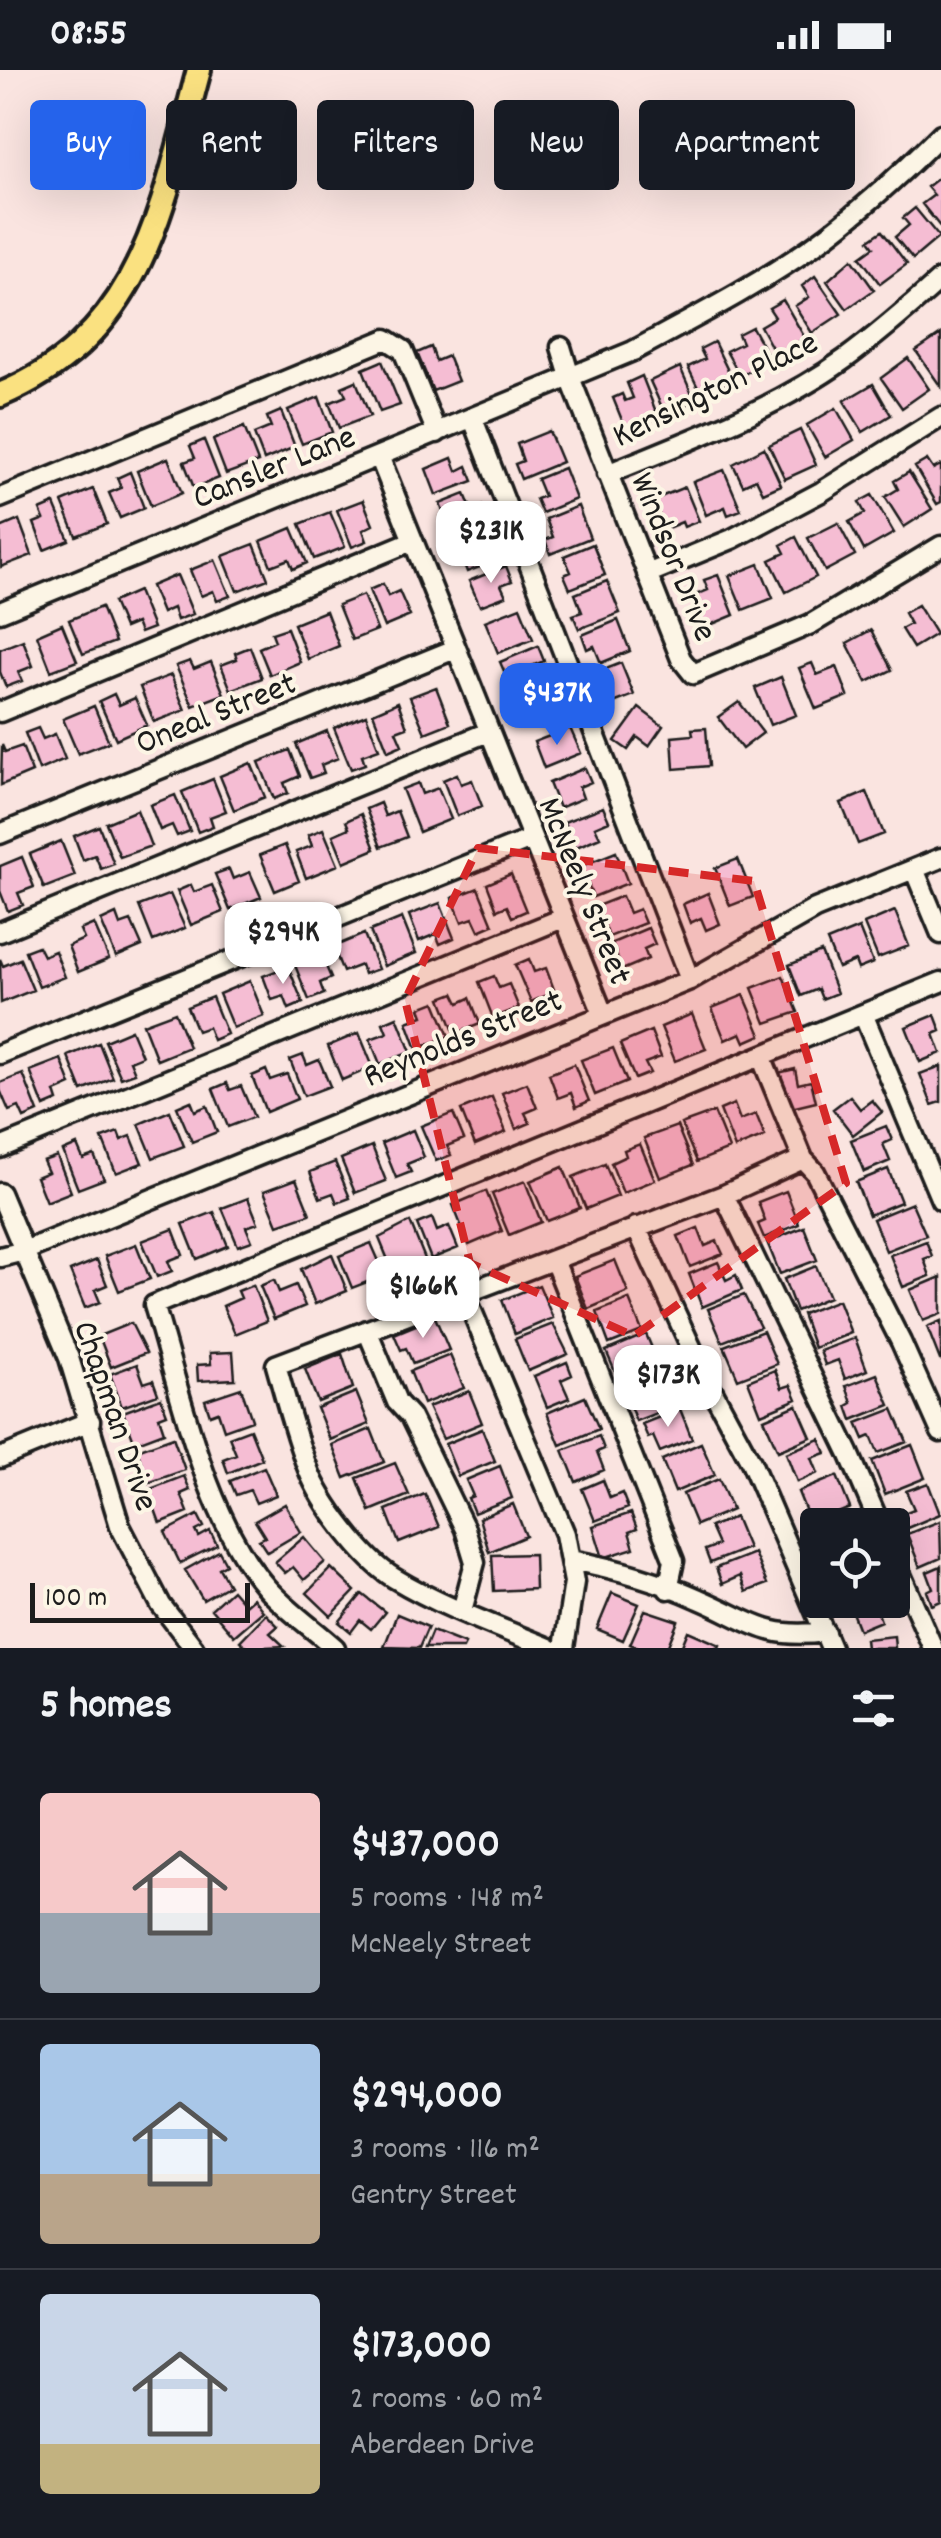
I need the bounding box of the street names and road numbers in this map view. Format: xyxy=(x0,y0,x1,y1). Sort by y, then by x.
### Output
street label: Kensington Place xyxy=(605,320,827,463)
street label: Cansler Lane xyxy=(186,414,364,525)
street label: Windsor Drive xyxy=(615,466,728,650)
street label: Oneal Street xyxy=(129,661,305,771)
street label: McNeely Street xyxy=(522,791,643,993)
street label: Reynolds Street xyxy=(357,978,571,1103)
street label: Chapman Drive xyxy=(57,1315,169,1518)

